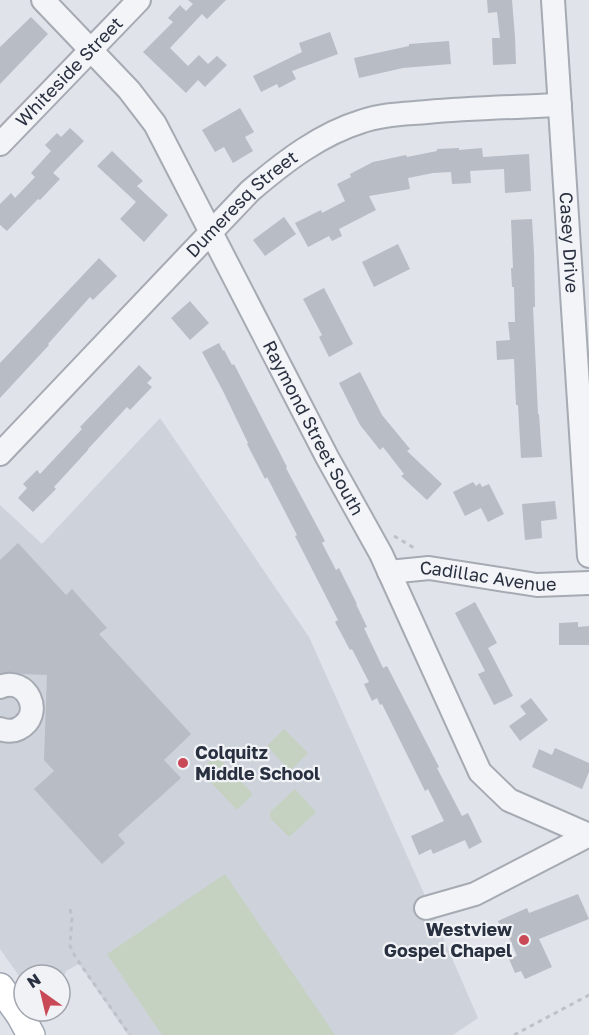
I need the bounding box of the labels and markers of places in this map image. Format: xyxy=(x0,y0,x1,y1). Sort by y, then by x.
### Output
place label: Colquitz Middle School xyxy=(195,741,320,784)
marker: Colquitz Middle School xyxy=(176,756,190,770)
place label: Westview Gospel Chapel xyxy=(384,918,512,961)
marker: Westview Gospel Chapel xyxy=(517,933,531,947)

